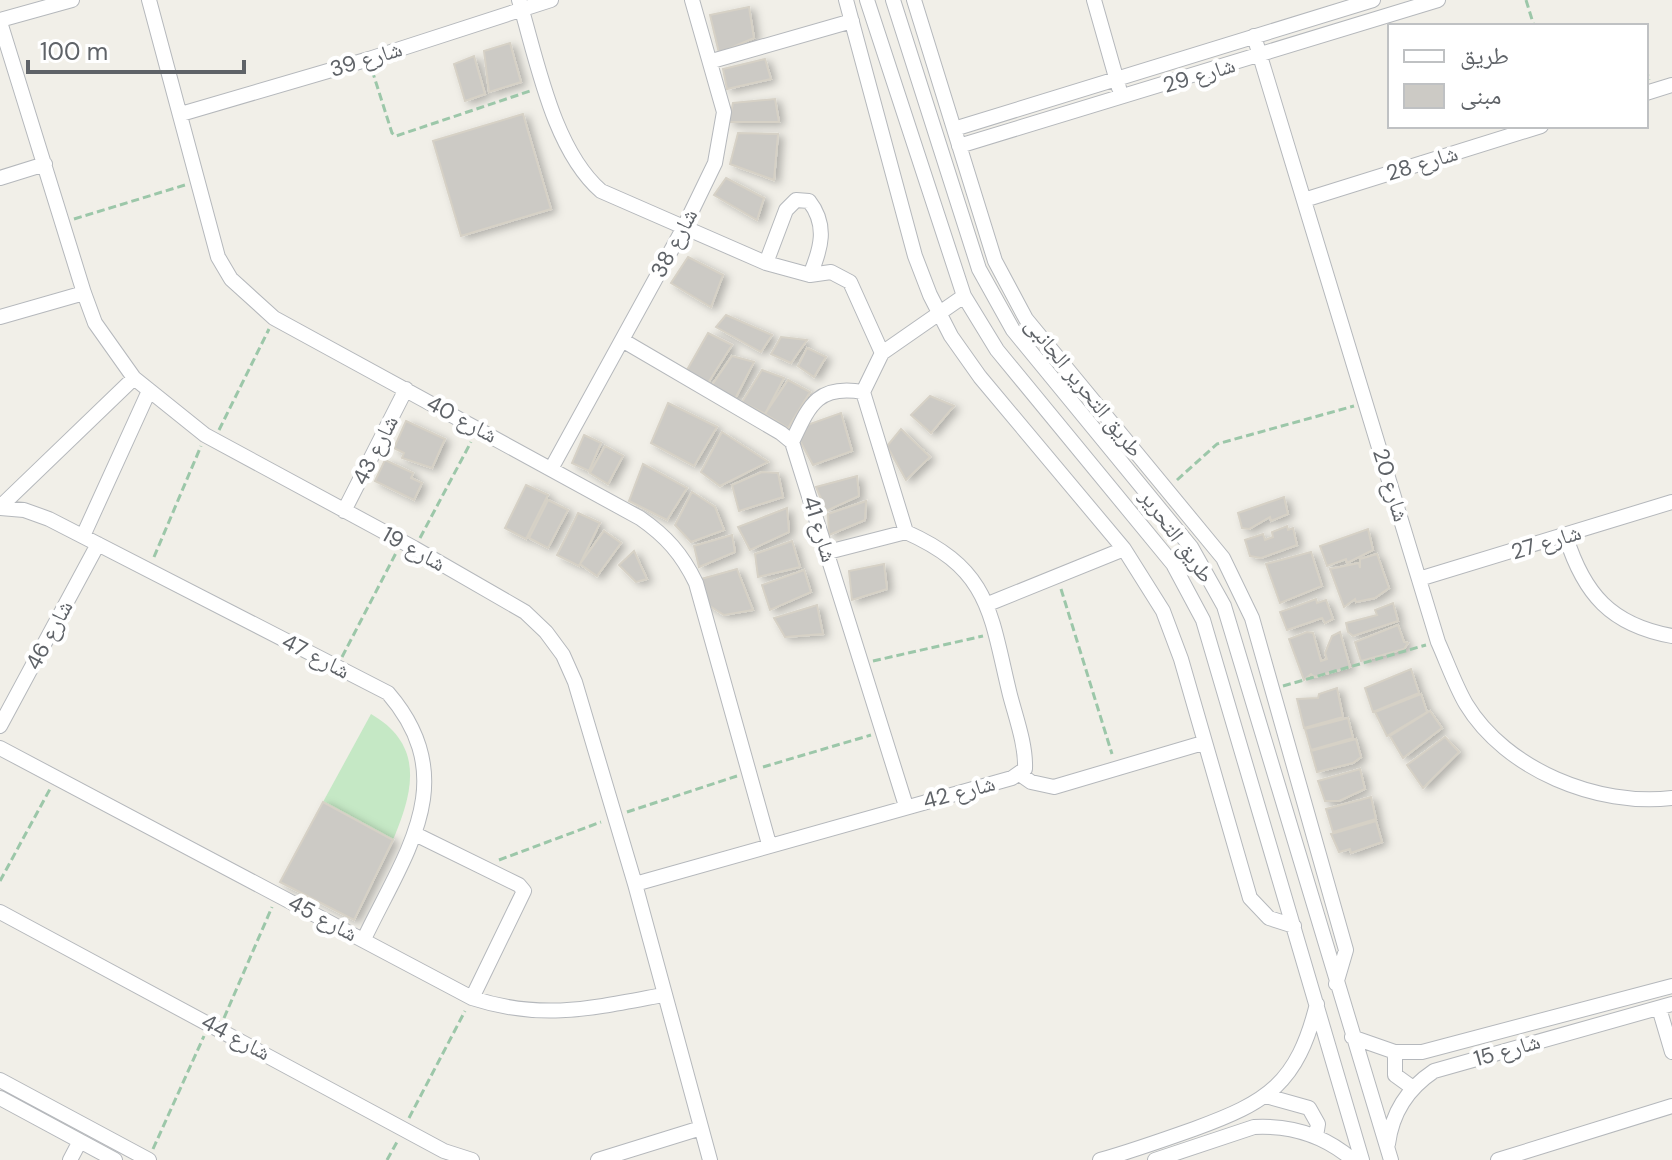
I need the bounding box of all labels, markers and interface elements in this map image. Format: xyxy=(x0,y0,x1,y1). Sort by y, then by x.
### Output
scale bar xyxy=(28,24,244,74)
legend xyxy=(1388,24,1648,128)
street label: شارع 39 xyxy=(326,34,406,84)
text: 100 m xyxy=(40,36,108,67)
text: طريق xyxy=(1460,40,1509,71)
street label: شارع 29 xyxy=(1159,50,1239,100)
text: مبنى xyxy=(1460,80,1501,111)
street label: شارع 28 xyxy=(1383,138,1461,188)
street label: شارع 38 xyxy=(644,203,704,283)
street label: طريق التحرير الجانبى xyxy=(1019,311,1149,463)
street label: شارع 40 xyxy=(422,388,502,450)
street label: شارع 43 xyxy=(345,410,405,490)
street label: شارع 20 xyxy=(1366,445,1416,525)
street label: طريق التحرير xyxy=(1133,483,1221,589)
street label: شارع 41 xyxy=(796,492,844,566)
street label: شارع 27 xyxy=(1507,518,1585,566)
street label: شارع 19 xyxy=(377,520,451,578)
street label: شارع 46 xyxy=(19,595,79,675)
street label: شارع 47 xyxy=(277,627,355,685)
street label: شارع 42 xyxy=(920,768,998,816)
street label: شارع 45 xyxy=(283,888,363,948)
street label: شارع 44 xyxy=(196,1007,276,1067)
street label: شارع 15 xyxy=(1470,1027,1544,1073)

